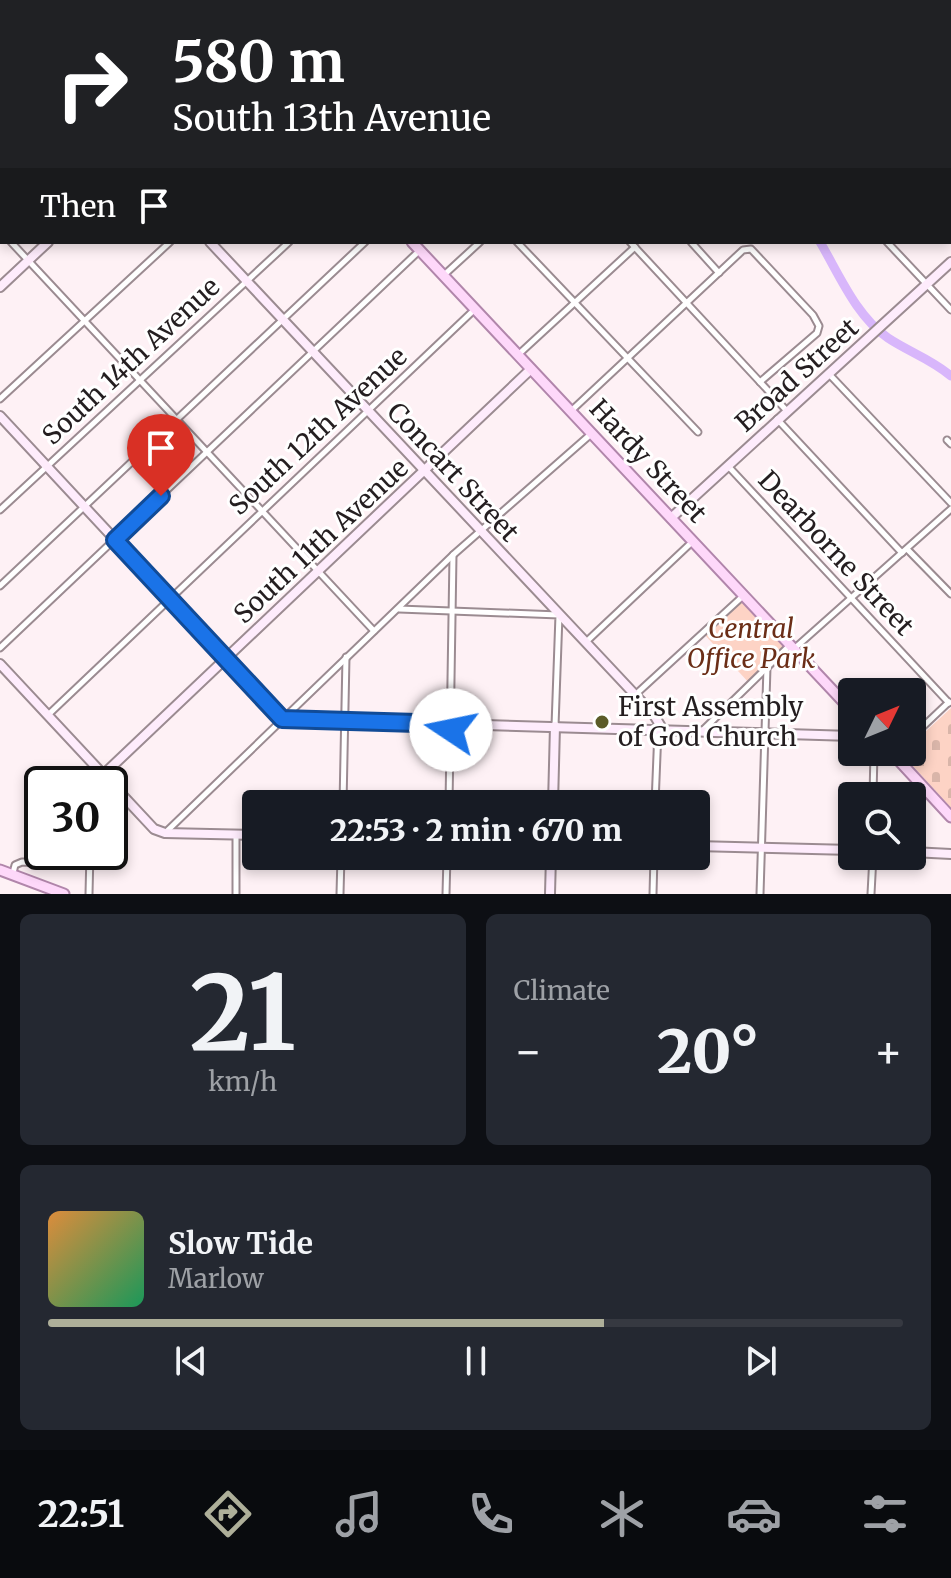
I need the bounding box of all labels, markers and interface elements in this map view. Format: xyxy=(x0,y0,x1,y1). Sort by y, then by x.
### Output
text: 580 m xyxy=(172,27,345,97)
icon: right xyxy=(40,32,144,136)
text: South 13th Avenue xyxy=(172,96,491,141)
icon: arrive xyxy=(132,184,176,228)
text: Then xyxy=(40,187,116,225)
street label: South 14th Avenue xyxy=(35,270,226,451)
street label: Broad Street xyxy=(728,311,865,438)
street label: South 12th Avenue xyxy=(222,340,414,522)
street label: Hardy Street xyxy=(583,392,714,529)
street label: Concart Street xyxy=(380,395,526,548)
pin xyxy=(127,414,195,496)
icon: arrive xyxy=(139,426,183,470)
street label: South 11th Avenue xyxy=(227,451,415,630)
street label: Dearborne Street xyxy=(752,463,921,642)
park label: Central Office Park xyxy=(687,612,815,675)
north arrow xyxy=(838,678,926,766)
map controls xyxy=(838,678,926,870)
position arrow xyxy=(409,688,493,772)
place label: First Assembly of God Church xyxy=(618,690,804,753)
marker: First Assembly of God Church xyxy=(593,713,611,731)
speed limit sign: 30 xyxy=(24,766,128,870)
button: search xyxy=(838,782,926,870)
text: 22:53 · 2 min · 670 m xyxy=(330,811,622,849)
text: 21 xyxy=(190,948,296,1078)
text: Climate xyxy=(514,974,610,1007)
text: 20° xyxy=(657,1014,759,1089)
text: − xyxy=(514,1024,543,1079)
text: + xyxy=(874,1024,903,1079)
text: km/h xyxy=(208,1065,277,1098)
text: Slow Tide xyxy=(168,1224,313,1262)
text: Marlow xyxy=(168,1262,264,1295)
icon: previous xyxy=(169,1339,213,1383)
icon: pause xyxy=(454,1339,498,1383)
icon: next xyxy=(739,1339,783,1383)
icon: directions xyxy=(200,1486,256,1542)
icon: music xyxy=(331,1486,387,1542)
icon: phone xyxy=(463,1486,519,1542)
icon: climate xyxy=(594,1486,650,1542)
icon: car xyxy=(726,1486,782,1542)
icon: filters xyxy=(857,1486,913,1542)
text: 22:51 xyxy=(38,1492,124,1537)

